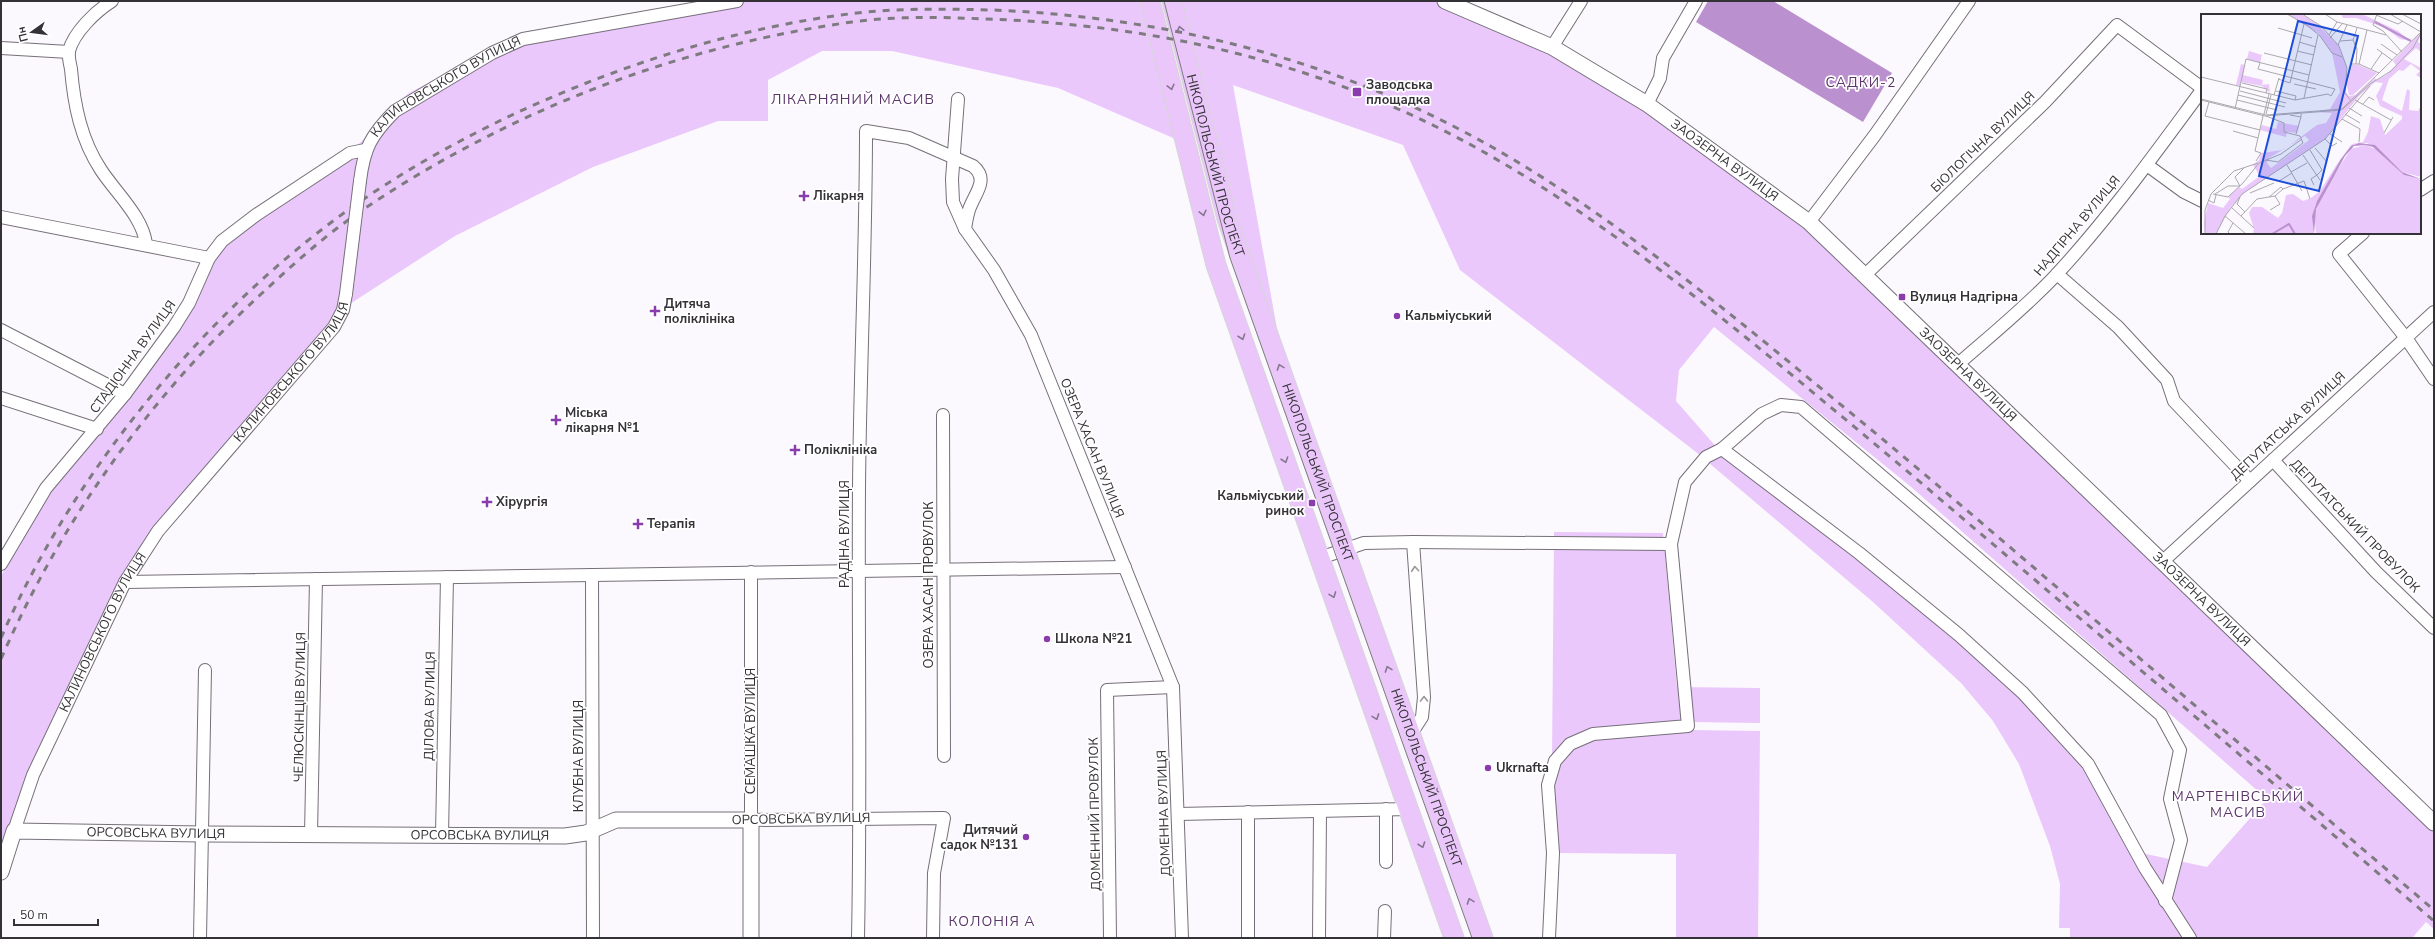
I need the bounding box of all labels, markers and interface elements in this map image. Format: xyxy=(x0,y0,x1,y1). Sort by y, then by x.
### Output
north arrow xyxy=(12,12,52,52)
inset map xyxy=(2201,14,2421,234)
text: Пн xyxy=(14,25,32,43)
one-way arrow xyxy=(1176,26,1184,32)
street label: КАЛИНОВСЬКОГО ВУЛИЦЯ xyxy=(366,32,524,141)
street label: НІКОПОЛЬСЬКИЙ ПРОСПЕКТ xyxy=(1182,72,1249,259)
district label: САДКИ-2 xyxy=(1826,73,1896,92)
place label: Заводська площадка xyxy=(1366,76,1433,109)
one-way arrow xyxy=(1167,84,1175,91)
marker: Заводська площадка xyxy=(1351,86,1363,98)
street label: БІОЛОГІЧНА ВУЛИЦЯ xyxy=(1927,87,2039,197)
district label: ЛІКАРНЯНИЙ МАСИВ xyxy=(771,90,935,109)
street label: ЗАОЗЕРНА ВУЛИЦЯ xyxy=(1667,115,1782,206)
street label: НАДГІРНА ВУЛИЦЯ xyxy=(2030,172,2124,280)
place label: Лікарня xyxy=(813,187,864,205)
marker: Лікарня xyxy=(798,190,810,202)
one-way arrow xyxy=(1198,210,1207,217)
place label: Вулиця Надгірна xyxy=(1910,288,2018,306)
marker: Вулиця Надгірна xyxy=(1897,292,1907,302)
place label: Дитяча поліклініка xyxy=(664,295,735,328)
street label: СТАДІОННА ВУЛИЦЯ xyxy=(86,297,180,417)
street label: КАЛИНОВСЬКОГО ВУЛИЦЯ xyxy=(230,301,353,446)
marker: Дитяча поліклініка xyxy=(649,305,661,317)
place label: Кальміуський xyxy=(1405,307,1492,325)
marker: Кальміуський xyxy=(1392,311,1402,321)
street label: ЗАОЗЕРНА ВУЛИЦЯ xyxy=(1915,323,2021,426)
one-way arrow xyxy=(1237,334,1245,341)
one-way arrow xyxy=(1277,364,1285,371)
street label: ДЕПУТАТСЬКА ВУЛИЦЯ xyxy=(2226,368,2350,484)
street label: ОЗЕРА ХАСАН ВУЛИЦЯ xyxy=(1056,375,1128,521)
street label: НІКОПОЛЬСЬКИЙ ПРОСПЕКТ xyxy=(1277,381,1357,564)
place label: Міська лікарня №1 xyxy=(565,404,640,437)
marker: Міська лікарня №1 xyxy=(550,414,562,426)
place label: Поліклініка xyxy=(804,441,877,459)
marker: Поліклініка xyxy=(789,444,801,456)
street label: ДЕПУТАТСЬКИЙ ПРОВУЛОК xyxy=(2286,455,2425,597)
one-way arrow xyxy=(1280,456,1289,463)
street label: РАДІНА ВУЛИЦЯ xyxy=(836,480,854,588)
place label: Кальміуський ринок xyxy=(1217,487,1305,520)
place label: Хірургія xyxy=(495,493,548,511)
marker: Хірургія xyxy=(481,496,493,508)
marker: Кальміуський ринок xyxy=(1307,498,1317,508)
street label: ОЗЕРА ХАСАН ПРОВУЛОК xyxy=(920,501,938,669)
place label: Терапія xyxy=(647,515,695,533)
marker: Терапія xyxy=(632,518,644,530)
street label: ЗАОЗЕРНА ВУЛИЦЯ xyxy=(2149,548,2254,651)
street label: КАЛИНОВСЬКОГО ВУЛИЦЯ xyxy=(55,549,151,715)
one-way arrow xyxy=(1411,566,1420,572)
one-way arrow xyxy=(1328,591,1337,598)
place label: Школа №21 xyxy=(1055,630,1132,648)
street label: ЧЕЛЮСКІНЦІВ ВУЛИЦЯ xyxy=(290,632,310,782)
marker: Школа №21 xyxy=(1042,634,1052,644)
street label: ДІЛОВА ВУЛИЦЯ xyxy=(420,651,440,761)
one-way arrow xyxy=(1384,666,1393,673)
street label: СЕМАШКА ВУЛИЦЯ xyxy=(742,668,760,794)
street label: НІКОПОЛЬСЬКИЙ ПРОСПЕКТ xyxy=(1386,686,1466,870)
one-way arrow xyxy=(1420,696,1428,702)
street label: КЛУБНА ВУЛИЦЯ xyxy=(570,700,588,812)
one-way arrow xyxy=(1372,713,1380,720)
street label: ДОМЕННИЙ ПРОВУЛОК xyxy=(1084,736,1105,891)
street label: ДОМЕННА ВУЛИЦЯ xyxy=(1153,750,1175,876)
place label: Ukrnafta xyxy=(1496,759,1549,777)
marker: Ukrnafta xyxy=(1483,763,1493,773)
district label: МАРТЕНІВСЬКИЙ МАСИВ xyxy=(2172,787,2304,822)
street label: ОРСОВСЬКА ВУЛИЦЯ xyxy=(732,809,870,829)
place label: Дитячий садок №131 xyxy=(940,821,1018,854)
street label: ОРСОВСЬКА ВУЛИЦЯ xyxy=(86,823,225,843)
street label: ОРСОВСЬКА ВУЛИЦЯ xyxy=(411,826,549,845)
marker: Дитячий садок №131 xyxy=(1021,832,1031,842)
one-way arrow xyxy=(1417,842,1425,849)
one-way arrow xyxy=(1466,898,1475,905)
scale bar xyxy=(14,901,98,927)
text: 50 m xyxy=(20,907,48,923)
district label: КОЛОНІЯ А xyxy=(948,912,1036,931)

